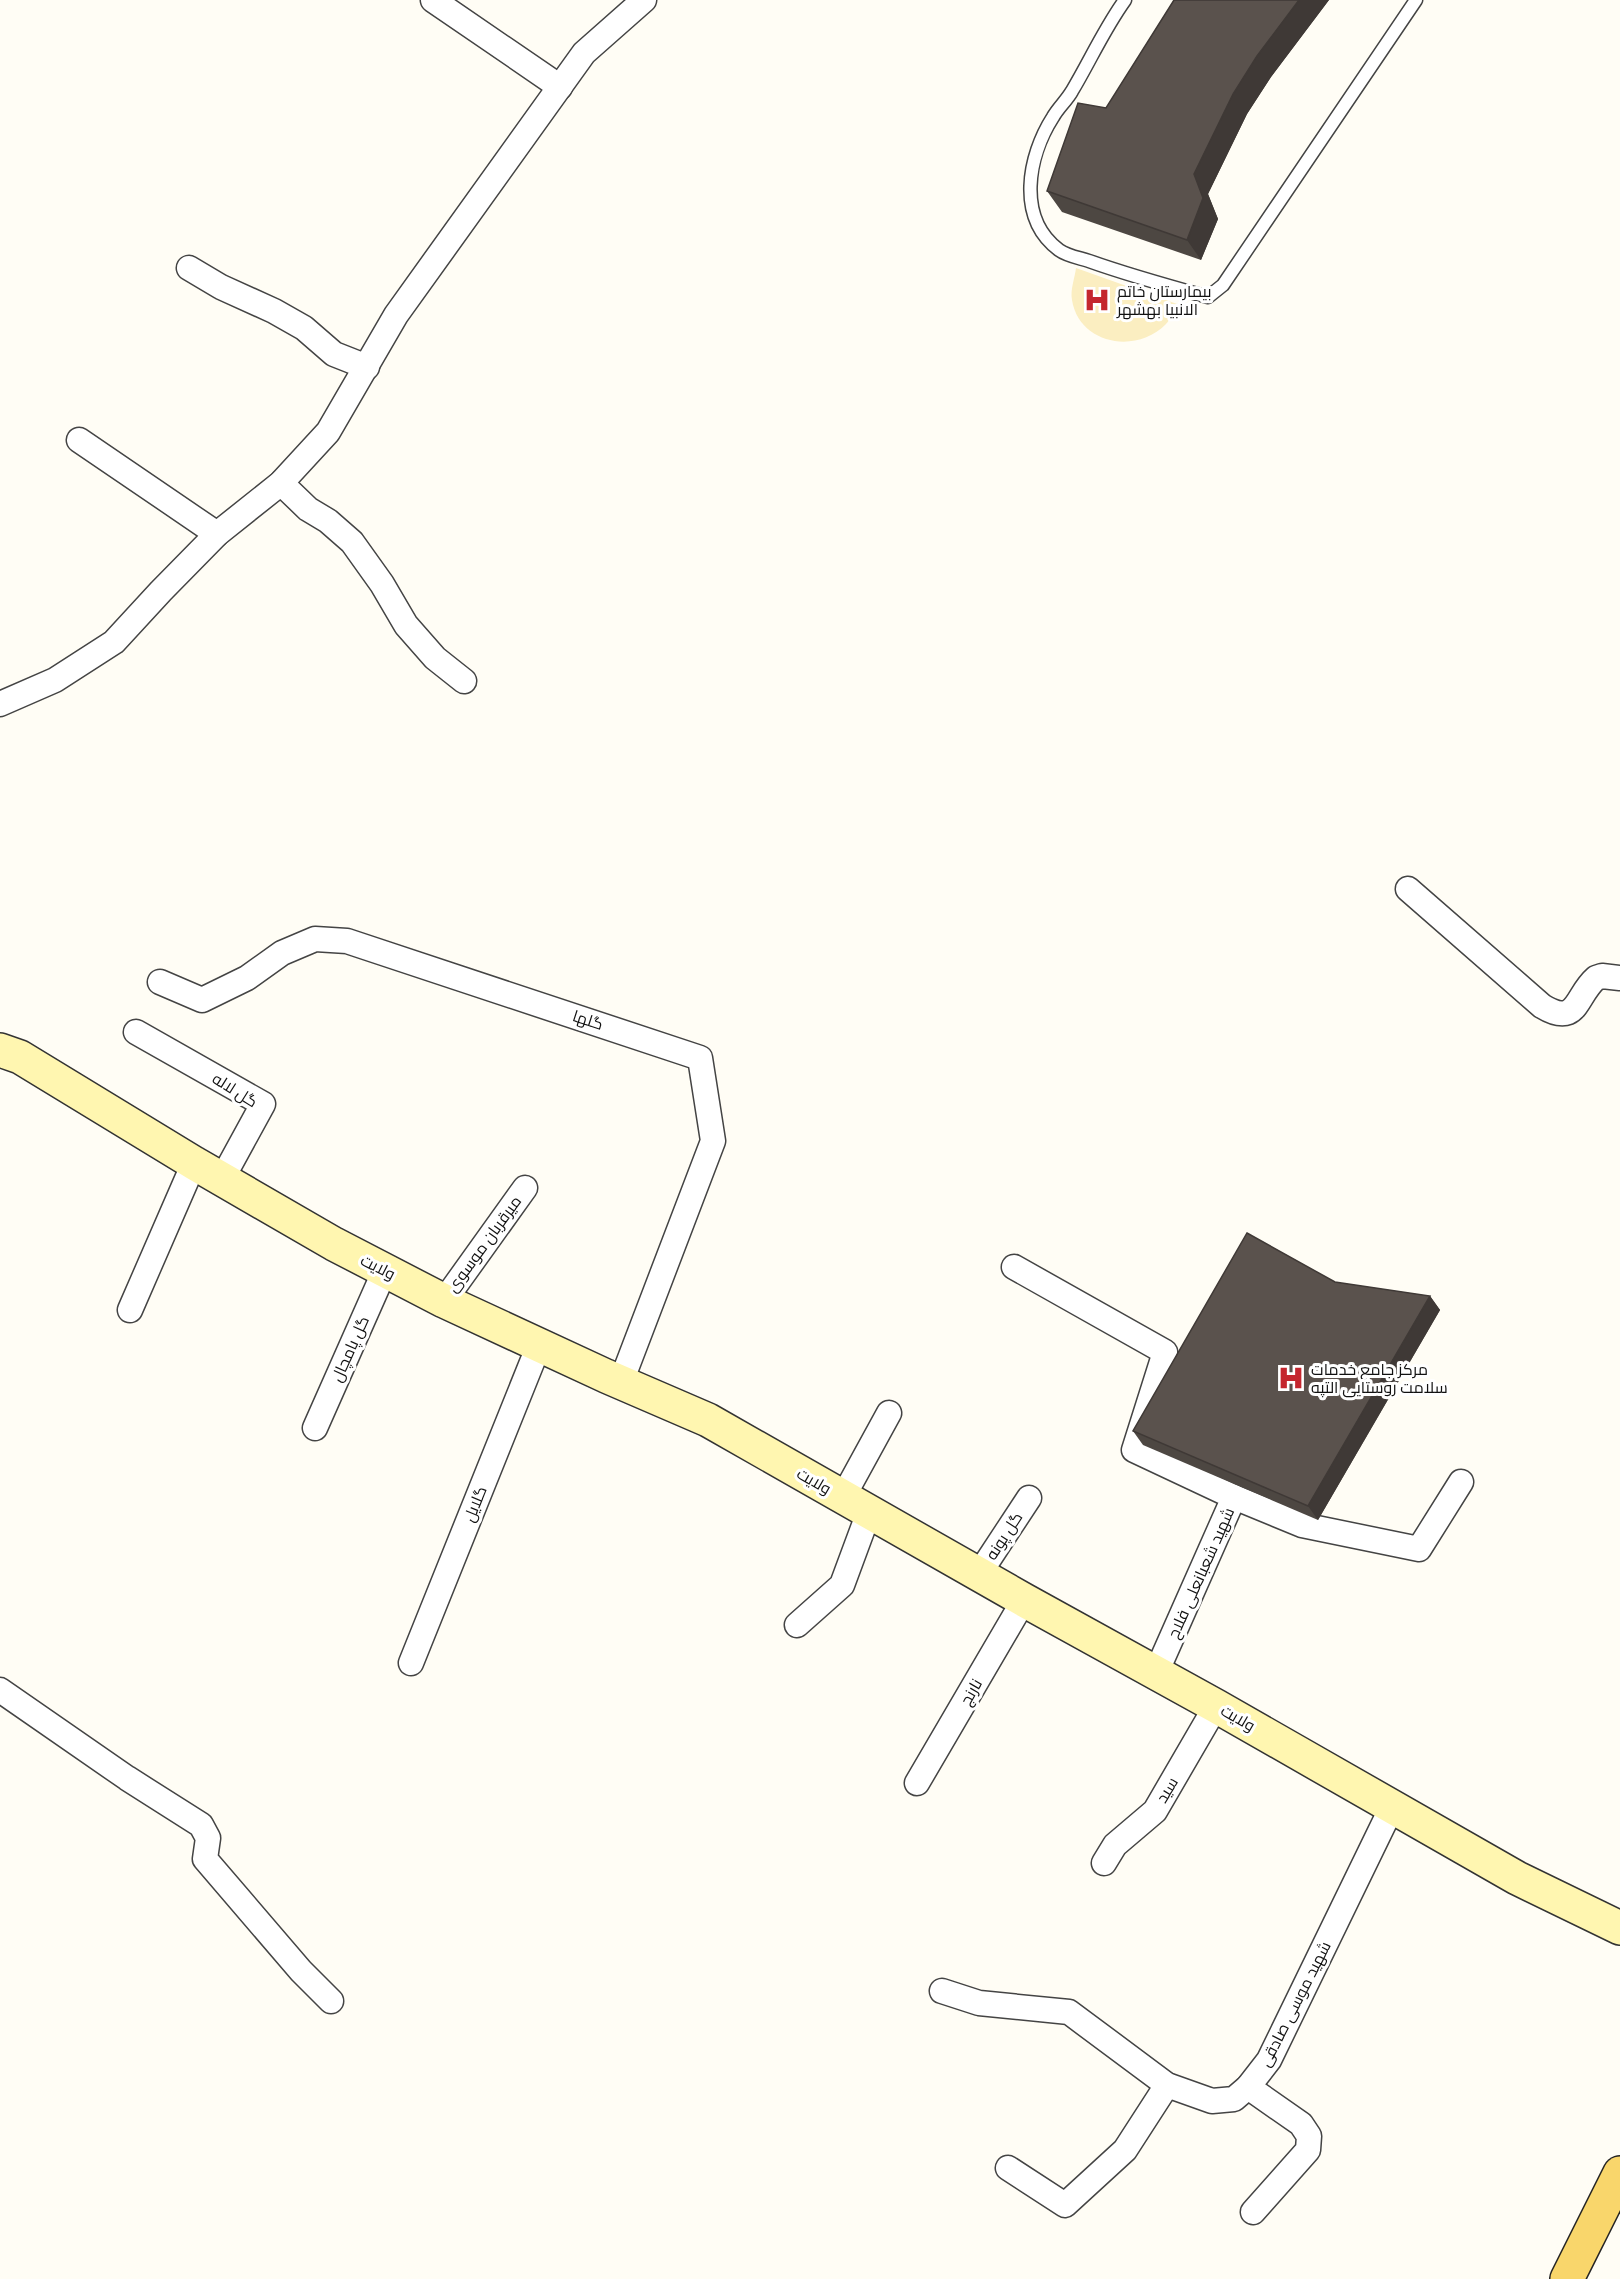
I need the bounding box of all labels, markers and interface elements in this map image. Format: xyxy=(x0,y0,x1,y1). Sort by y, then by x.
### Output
place label: بیمارستان خاتم الانبیا بهشهر xyxy=(1116,283,1211,320)
hospital icon: بیمارستان خاتم الانبیا بهشهر xyxy=(1082,285,1112,315)
street label: گلها xyxy=(570,1007,605,1035)
street label: گل لاله xyxy=(208,1070,261,1112)
street label: میرقربان موسوی xyxy=(444,1193,526,1296)
street label: ولایت xyxy=(357,1251,398,1284)
street label: گل پامچال xyxy=(328,1313,375,1386)
place label: مرکز جامع خدمات سلامت روستایی التپه xyxy=(1311,1361,1448,1398)
hospital icon: مرکز جامع خدمات سلامت روستایی التپه xyxy=(1276,1363,1306,1393)
street label: ولایت xyxy=(793,1465,834,1498)
street label: گلایل xyxy=(460,1484,492,1525)
street label: شهید شعبانعلی فلاح xyxy=(1165,1505,1240,1642)
street label: گل پونه xyxy=(982,1509,1028,1565)
street label: نارنج xyxy=(957,1676,988,1710)
street label: ولایت xyxy=(1217,1702,1258,1735)
street label: سید xyxy=(1153,1774,1182,1806)
street label: شهید موسی صادقی xyxy=(1256,1939,1336,2070)

